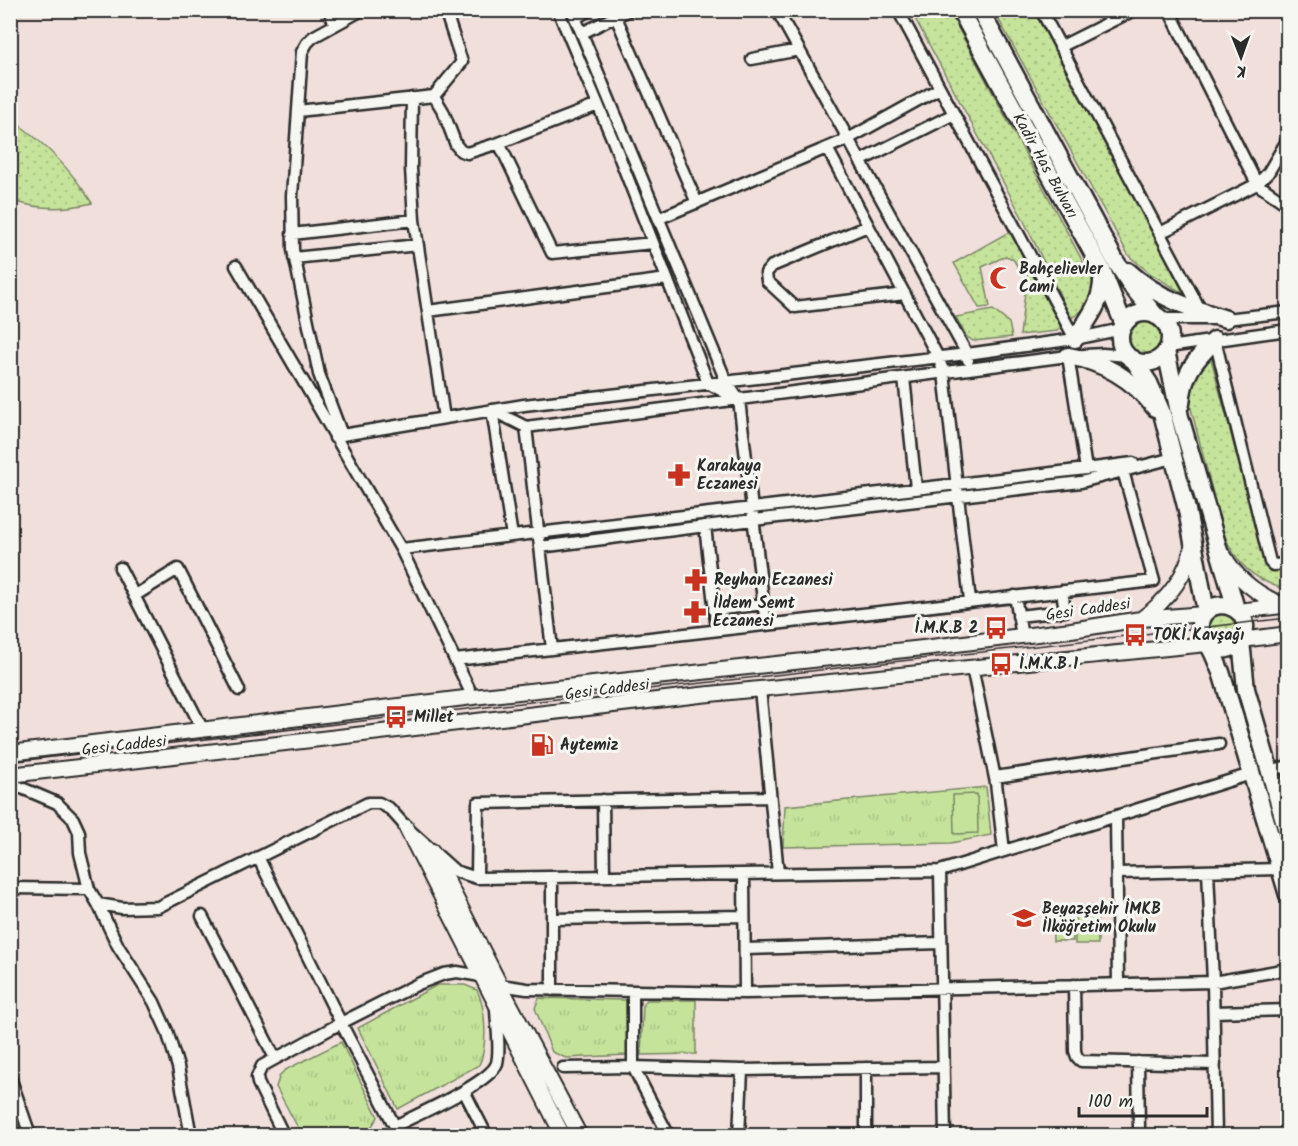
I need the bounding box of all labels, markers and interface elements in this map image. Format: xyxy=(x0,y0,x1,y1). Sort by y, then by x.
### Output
north arrow xyxy=(1211,27,1271,87)
text: K xyxy=(1236,58,1246,83)
street label: Kadir Has Bulvarı xyxy=(1006,109,1084,223)
place label: Bahçelievler Cami xyxy=(1019,257,1104,300)
mosque icon: Bahçelievler Cami xyxy=(988,265,1014,291)
place label: Karakaya Eczanesi xyxy=(697,454,761,497)
pharmacy icon: Karakaya Eczanesi xyxy=(666,462,692,488)
pharmacy icon: Reyhan Eczanesi xyxy=(683,567,709,593)
place label: Reyhan Eczanesi xyxy=(714,568,834,593)
place label: İldem Semt Eczanesi xyxy=(713,591,796,634)
street label: Gesi Caddesi xyxy=(1044,592,1133,628)
pharmacy icon: İldem Semt Eczanesi xyxy=(682,599,708,625)
bus stop icon: İ.M.K.B 2 xyxy=(983,615,1009,641)
place label: İ.M.K.B 2 xyxy=(914,616,978,641)
bus stop icon: TOKİ Kavşağı xyxy=(1122,622,1148,648)
place label: TOKİ Kavşağı xyxy=(1153,623,1244,648)
bus stop icon: İ.M.K.B 1 xyxy=(988,651,1014,677)
place label: İ.M.K.B 1 xyxy=(1019,652,1078,677)
street label: Gesi Caddesi xyxy=(563,672,652,708)
bus stop icon: Millet xyxy=(383,704,409,730)
place label: Millet xyxy=(414,705,455,730)
street label: Gesi Caddesi xyxy=(80,729,169,763)
fuel station icon: Aytemiz xyxy=(529,732,555,758)
place label: Aytemiz xyxy=(560,733,619,758)
place label: Beyazşehir İMKB İlköğretim Okulu xyxy=(1042,897,1161,940)
school or university icon: Beyazşehir İMKB İlköğretim Okulu xyxy=(1011,905,1037,931)
scale bar xyxy=(1079,1080,1206,1118)
text: 100 m xyxy=(1088,1088,1133,1117)

